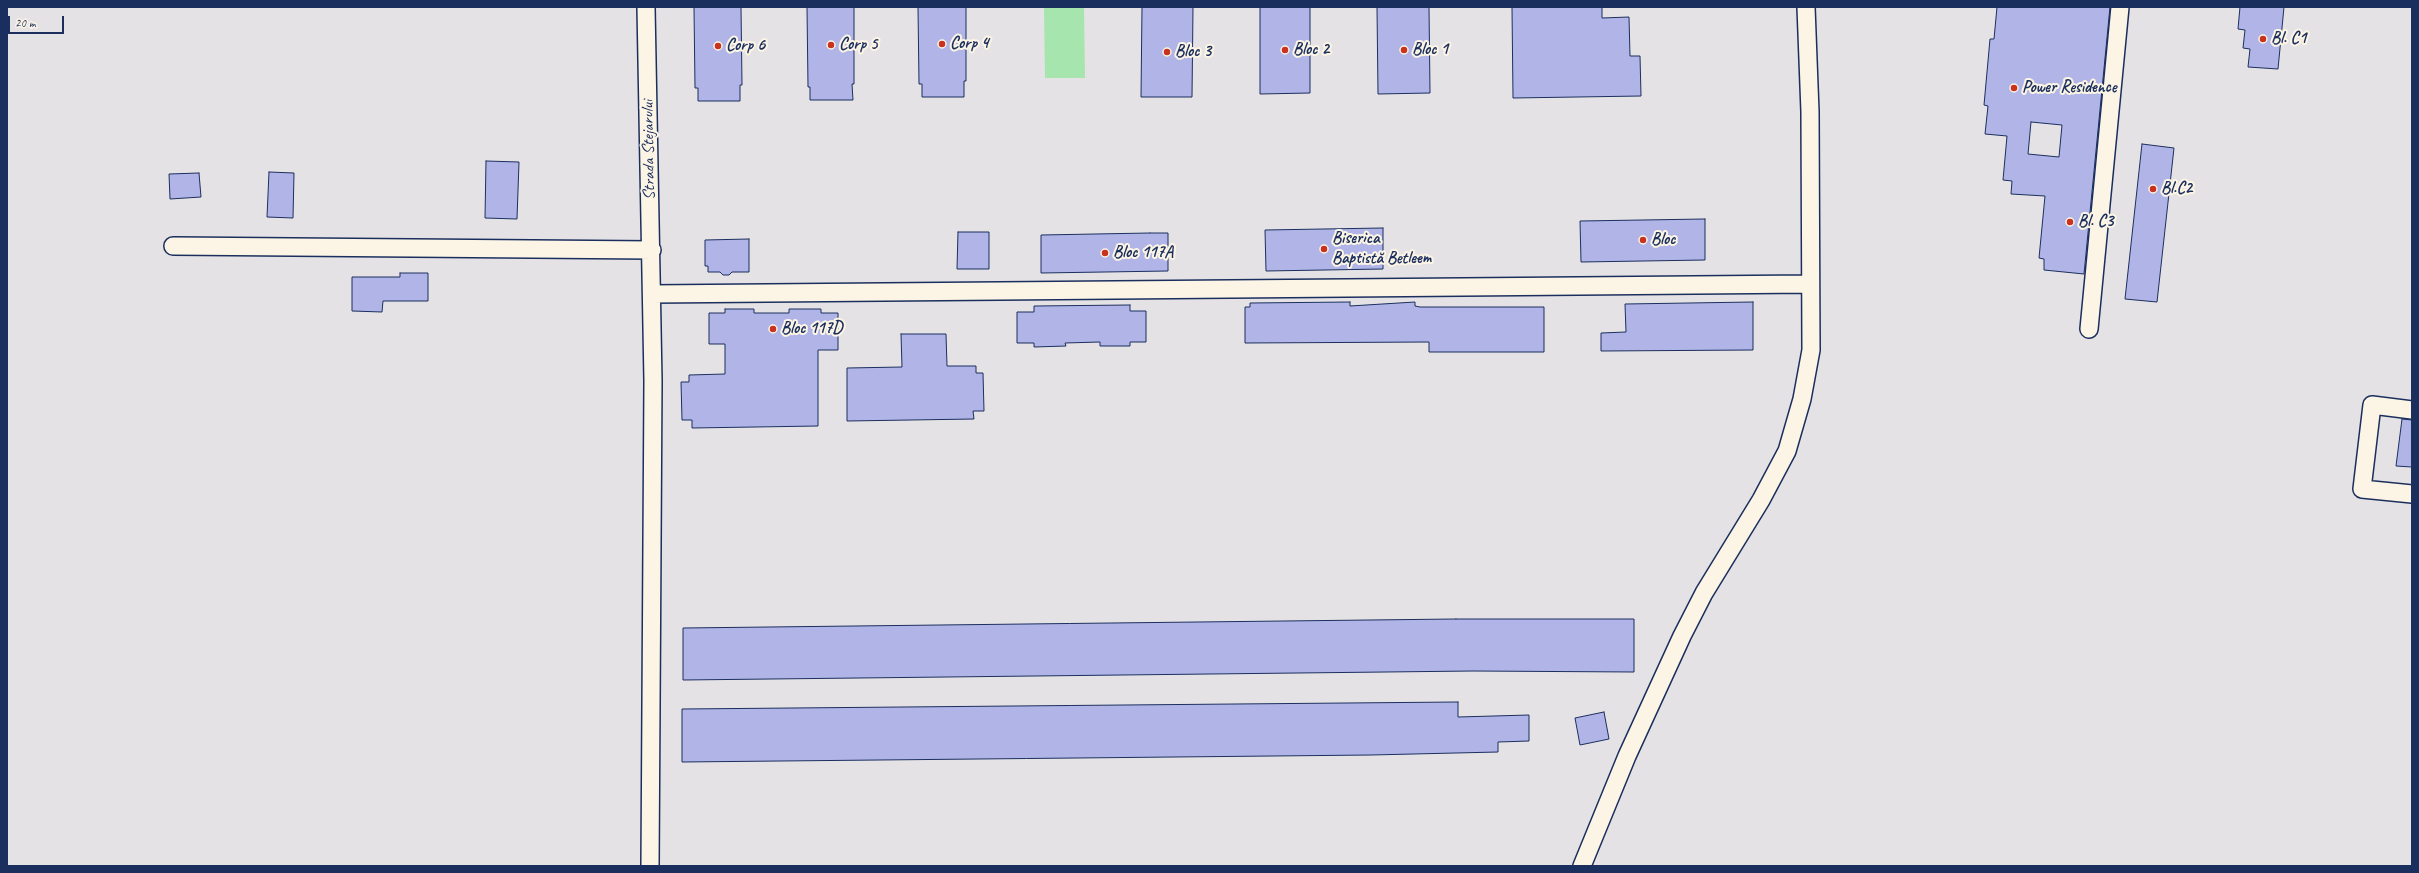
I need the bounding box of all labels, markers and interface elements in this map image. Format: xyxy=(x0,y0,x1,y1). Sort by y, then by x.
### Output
scale bar xyxy=(10,8,66,34)
text: 20 m xyxy=(15,15,35,31)
place label: Bl. C1 xyxy=(2271,29,2306,49)
place label: Corp 4 xyxy=(950,34,989,54)
marker: Bl. C1 xyxy=(2258,34,2268,44)
place label: Corp 5 xyxy=(839,35,877,55)
place label: Corp 6 xyxy=(726,36,765,56)
marker: Corp 4 xyxy=(937,39,947,49)
marker: Corp 5 xyxy=(826,40,836,50)
place label: Bloc 2 xyxy=(1293,40,1329,60)
place label: Bloc 1 xyxy=(1412,40,1448,60)
marker: Corp 6 xyxy=(713,41,723,51)
place label: Bloc 3 xyxy=(1175,42,1211,62)
marker: Bloc 2 xyxy=(1280,45,1290,55)
marker: Bloc 1 xyxy=(1399,45,1409,55)
marker: Bloc 3 xyxy=(1162,47,1172,57)
place label: Power Residence xyxy=(2022,78,2116,98)
marker: Power Residence xyxy=(2009,83,2019,93)
street label: Strada Stejarului xyxy=(638,100,660,200)
place label: Bl.C2 xyxy=(2161,179,2192,199)
marker: Bl.C2 xyxy=(2148,184,2158,194)
place label: Bl. C3 xyxy=(2078,212,2113,232)
marker: Bl. C3 xyxy=(2065,217,2075,227)
place label: Biserica Baptistă Betleem xyxy=(1332,229,1431,269)
place label: Bloc xyxy=(1651,230,1675,250)
marker: Bloc xyxy=(1638,235,1648,245)
place label: Bloc 117A xyxy=(1113,243,1173,263)
marker: Biserica Baptistă Betleem xyxy=(1319,244,1329,254)
marker: Bloc 117A xyxy=(1100,248,1110,258)
place label: Bloc 117D xyxy=(781,319,842,339)
marker: Bloc 117D xyxy=(768,324,778,334)

